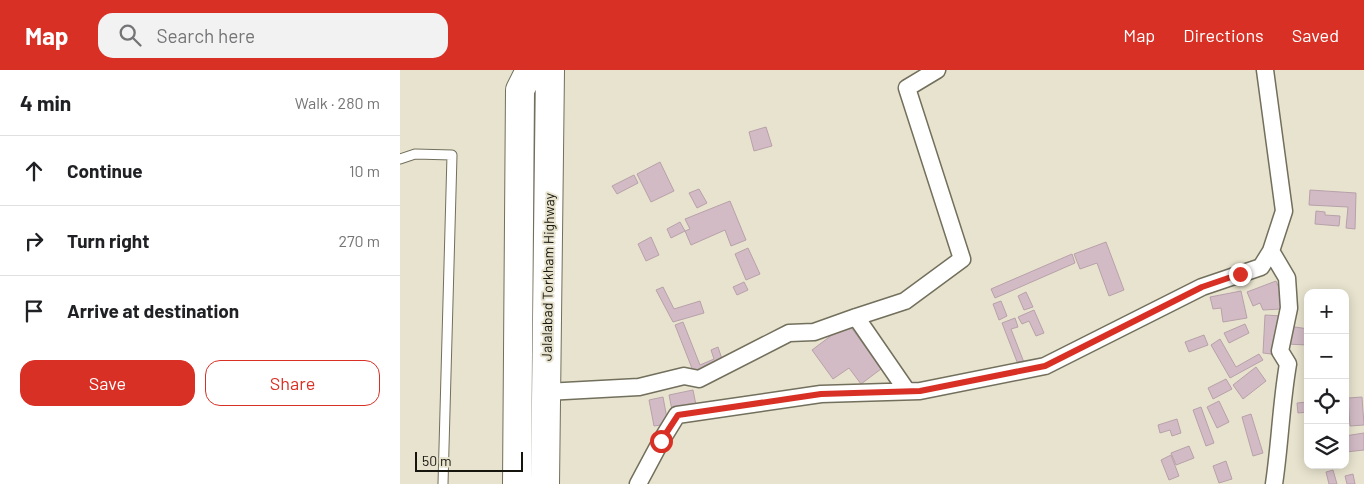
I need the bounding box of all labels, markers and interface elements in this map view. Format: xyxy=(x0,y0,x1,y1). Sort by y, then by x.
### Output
search box xyxy=(98,13,448,58)
text: Map xyxy=(25,21,68,50)
icon: search xyxy=(116,21,144,49)
text: Search here xyxy=(156,24,255,47)
text: Map xyxy=(1123,24,1155,46)
text: Directions xyxy=(1183,24,1264,46)
text: Saved xyxy=(1292,24,1339,46)
text: 4 min xyxy=(20,90,71,115)
text: Walk · 280 m xyxy=(295,93,380,112)
icon: ahead xyxy=(20,157,48,185)
text: Continue xyxy=(67,159,143,182)
text: 10 m xyxy=(349,161,380,180)
street label: Jalalabad Torkham Highway xyxy=(538,192,557,361)
icon: right xyxy=(20,227,48,255)
text: Turn right xyxy=(67,229,149,252)
text: 270 m xyxy=(338,231,380,250)
route end xyxy=(1229,263,1252,286)
map controls xyxy=(1304,289,1349,469)
button: + xyxy=(1304,289,1349,334)
icon: arrive xyxy=(20,297,48,325)
text: Arrive at destination xyxy=(67,299,239,322)
button: − xyxy=(1304,334,1349,379)
button: Save xyxy=(20,360,195,406)
button: Share xyxy=(205,360,380,406)
button: locate xyxy=(1304,379,1349,424)
button: layers xyxy=(1304,424,1349,469)
route start xyxy=(650,430,673,453)
scale bar xyxy=(415,449,522,472)
text: 50 m xyxy=(422,452,451,469)

